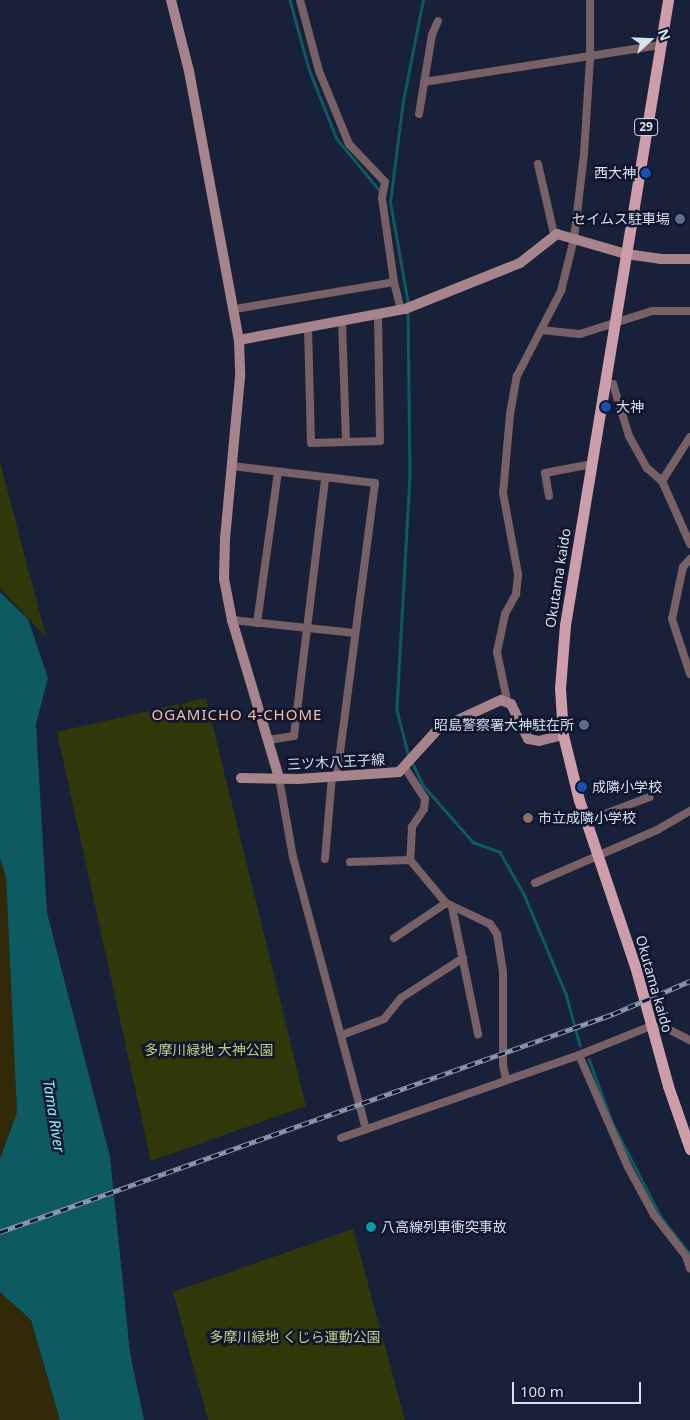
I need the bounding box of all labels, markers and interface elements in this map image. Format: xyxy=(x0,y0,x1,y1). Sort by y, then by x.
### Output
north arrow xyxy=(625,15,675,65)
text: N xyxy=(654,26,675,43)
road number: 29 xyxy=(634,118,658,136)
place label: 西大神 xyxy=(594,165,636,181)
marker: 西大神 xyxy=(640,167,652,179)
place label: セイムス駐車場 xyxy=(572,211,670,227)
marker: セイムス駐車場 xyxy=(674,213,686,225)
place label: 大神 xyxy=(616,399,644,415)
marker: 大神 xyxy=(600,401,612,413)
street label: Okutama kaido xyxy=(542,527,574,629)
district label: OGAMICHO 4-CHOME xyxy=(150,706,324,724)
place label: 昭島警察署大神駐在所 xyxy=(434,717,574,733)
marker: 昭島警察署大神駐在所 xyxy=(578,719,590,731)
street label: 三ツ木八王子線 xyxy=(287,751,385,773)
place label: 成隣小学校 xyxy=(592,779,662,795)
marker: 成隣小学校 xyxy=(576,781,588,793)
place label: 市立成隣小学校 xyxy=(538,810,636,826)
marker: 市立成隣小学校 xyxy=(522,812,534,824)
street label: Okutama kaido xyxy=(632,933,676,1035)
park label: 多摩川緑地 大神公園 xyxy=(144,1042,274,1058)
water label: Tama River xyxy=(39,1078,69,1154)
place label: 八高線列車衝突事故 xyxy=(381,1219,507,1235)
marker: 八高線列車衝突事故 xyxy=(365,1221,377,1233)
park label: 多摩川緑地 くじら運動公園 xyxy=(209,1329,381,1345)
scale bar xyxy=(515,1372,644,1404)
text: 100 m xyxy=(520,1381,564,1401)

